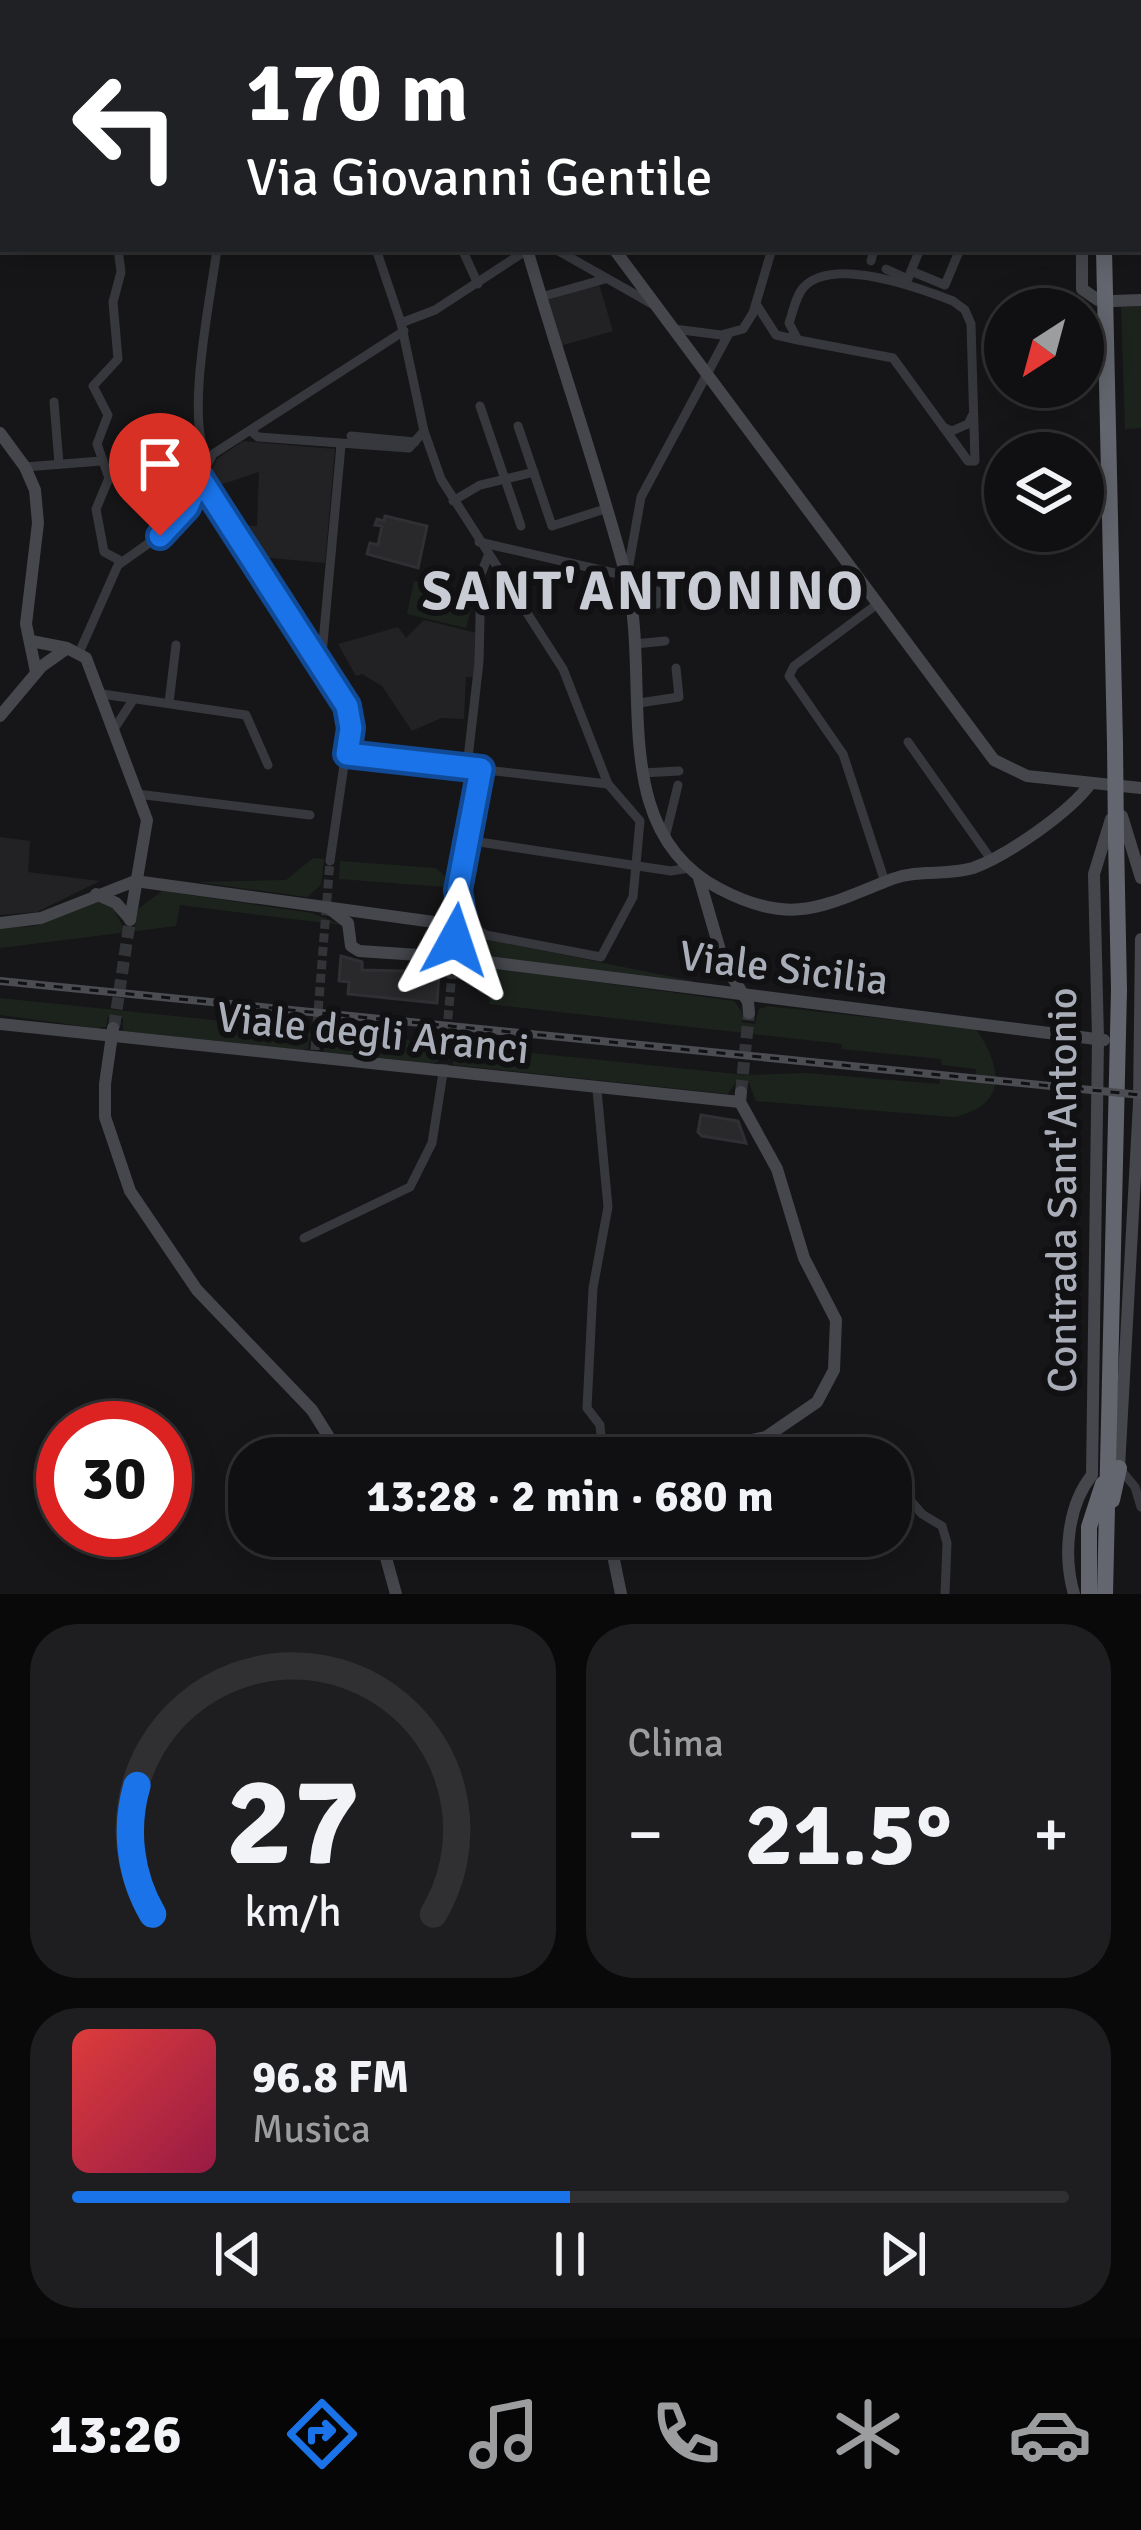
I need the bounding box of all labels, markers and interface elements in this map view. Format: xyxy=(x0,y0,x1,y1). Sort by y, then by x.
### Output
text: 170 m xyxy=(246,41,468,145)
icon: left xyxy=(48,48,204,204)
text: Via Giovanni Gentile xyxy=(246,144,713,211)
north arrow xyxy=(984,288,1104,408)
map controls xyxy=(984,288,1104,552)
pin xyxy=(109,413,211,536)
icon: arrive xyxy=(127,431,193,497)
button: layers xyxy=(984,432,1104,552)
district label: SANT'ANTONINO xyxy=(422,558,866,625)
position arrow xyxy=(392,877,518,1003)
street label: Viale Sicilia xyxy=(676,930,891,1007)
street label: Contrada Sant'Antonio xyxy=(1037,987,1088,1393)
street label: Viale degli Aranci xyxy=(214,992,532,1075)
speed limit sign: 30 xyxy=(36,1401,192,1557)
text: 13:28 · 2 min · 680 m xyxy=(366,1469,774,1524)
text: Clima xyxy=(628,1719,724,1767)
text: 27 xyxy=(225,1746,360,1899)
text: 21.5° xyxy=(744,1779,952,1890)
text: − xyxy=(628,1794,663,1875)
text: + xyxy=(1033,1794,1069,1875)
text: km/h xyxy=(244,1886,341,1939)
text: 96.8 FM xyxy=(252,2050,409,2105)
text: Musica xyxy=(252,2105,371,2153)
icon: previous xyxy=(205,2221,271,2287)
icon: pause xyxy=(537,2221,603,2287)
icon: next xyxy=(870,2221,936,2287)
icon: directions xyxy=(280,2392,364,2476)
icon: music xyxy=(462,2392,546,2476)
icon: phone xyxy=(644,2392,728,2476)
icon: climate xyxy=(826,2392,910,2476)
icon: car xyxy=(1008,2392,1092,2476)
text: 13:26 xyxy=(49,2401,182,2468)

